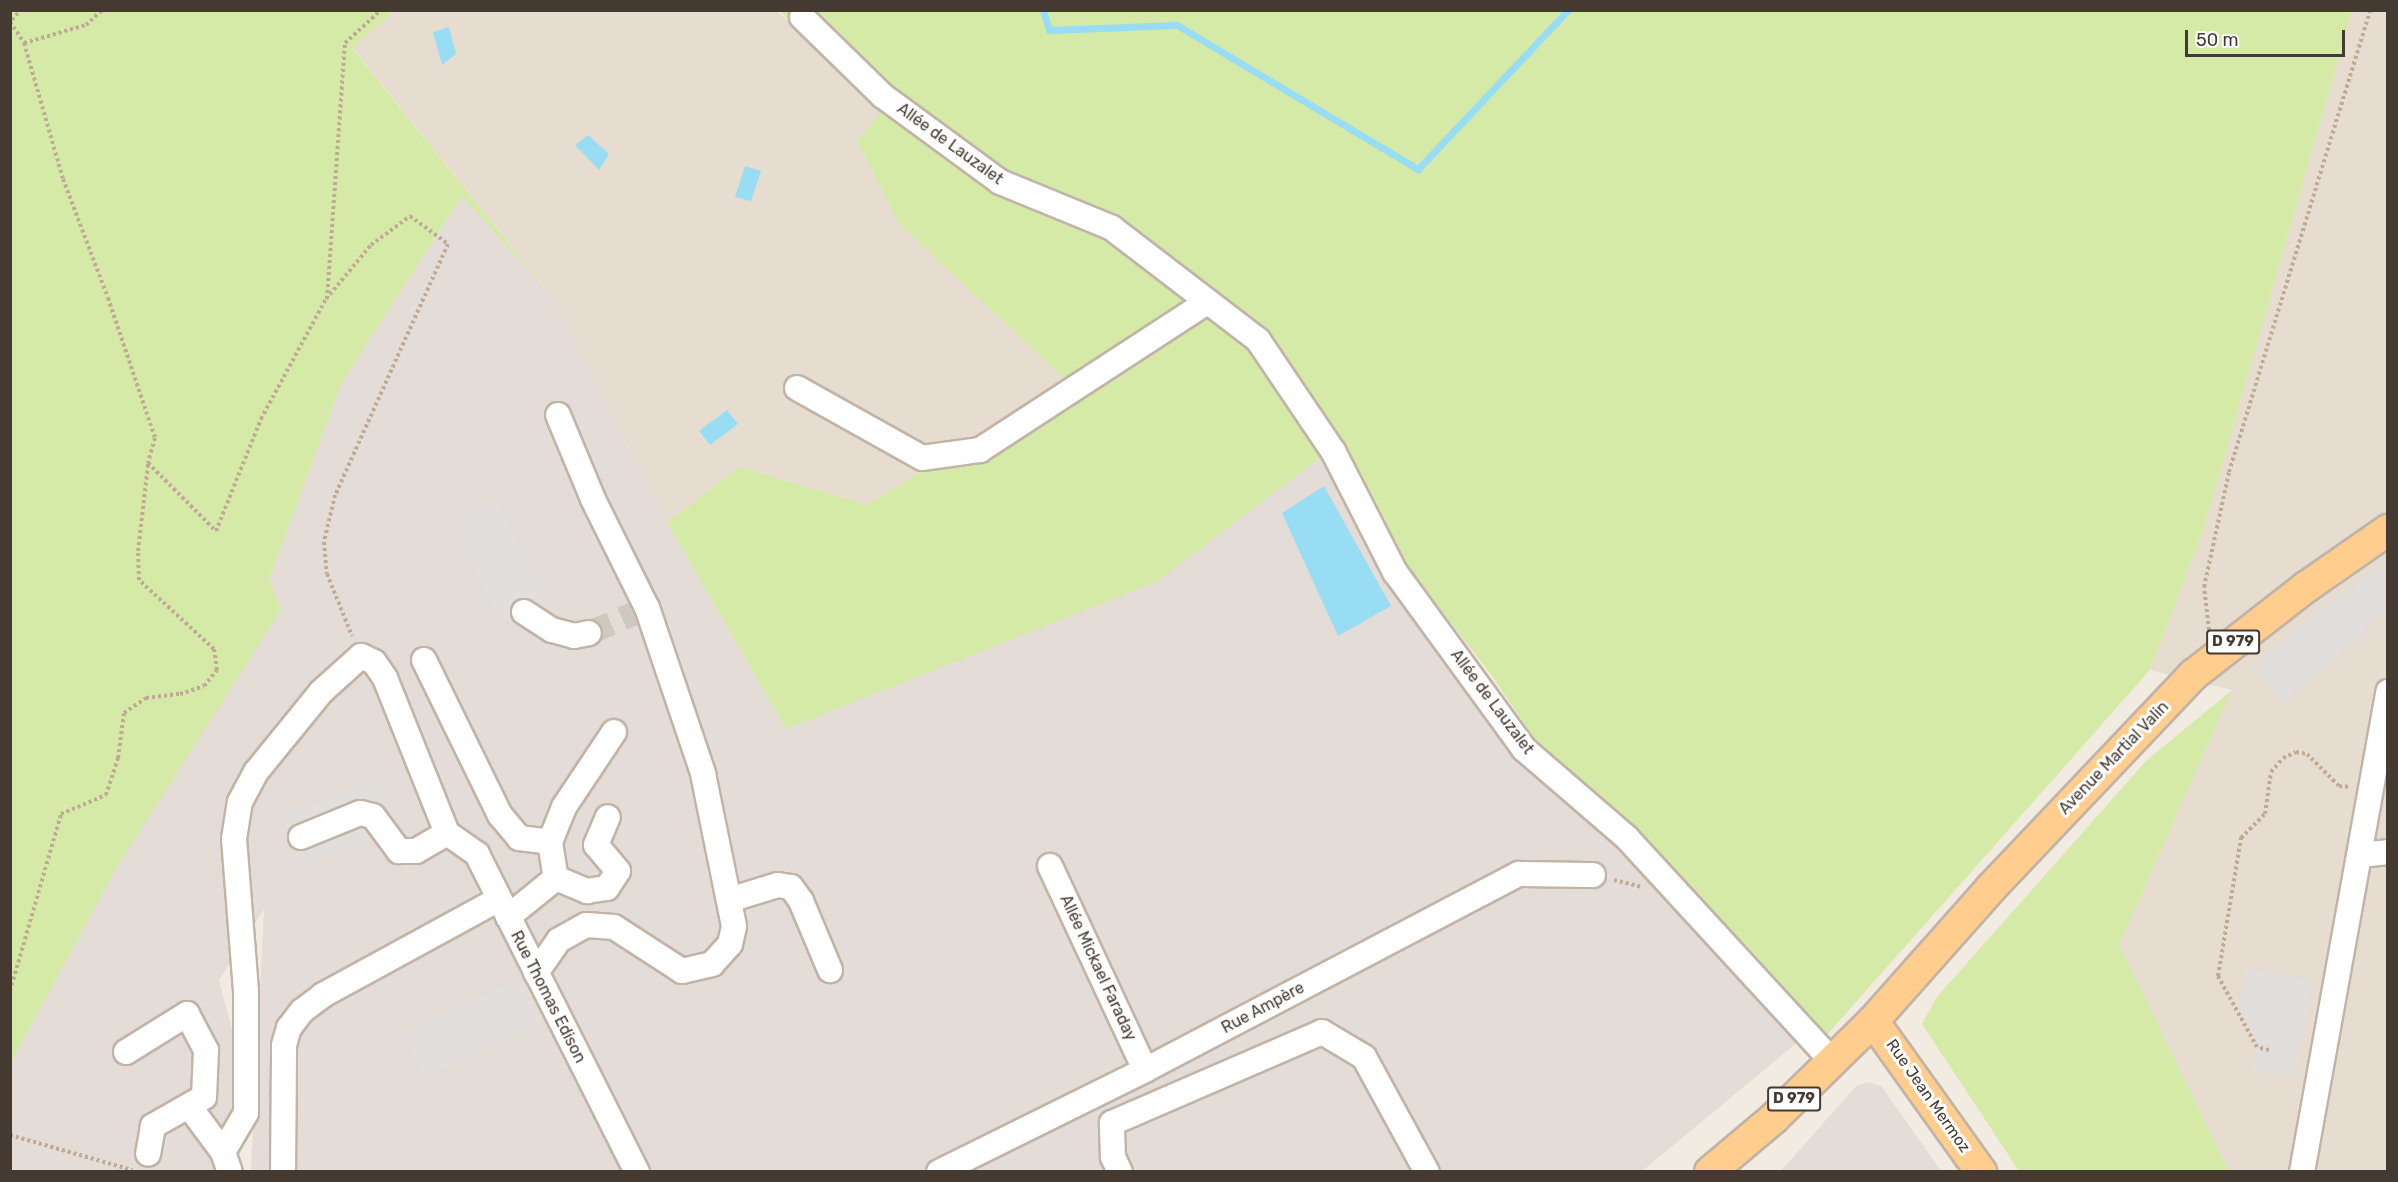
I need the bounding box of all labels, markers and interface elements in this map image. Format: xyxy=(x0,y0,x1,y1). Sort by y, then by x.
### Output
scale bar xyxy=(2188,18,2348,56)
text: 50 m xyxy=(2196,29,2239,51)
street label: Allée de Lauzalet xyxy=(893,99,1007,189)
road number: D 979 xyxy=(2206,630,2260,654)
street label: Allée de Lauzalet xyxy=(1446,646,1538,758)
street label: Avenue Martial Valin xyxy=(2055,697,2173,819)
street label: Allée Mickael Faraday xyxy=(1056,892,1140,1044)
street label: Rue Thomas Edison xyxy=(506,928,590,1066)
street label: Rue Ampère xyxy=(1218,978,1308,1038)
street label: Rue Jean Mermoz xyxy=(1882,1036,1974,1156)
road number: D 979 xyxy=(1767,1087,1821,1111)

